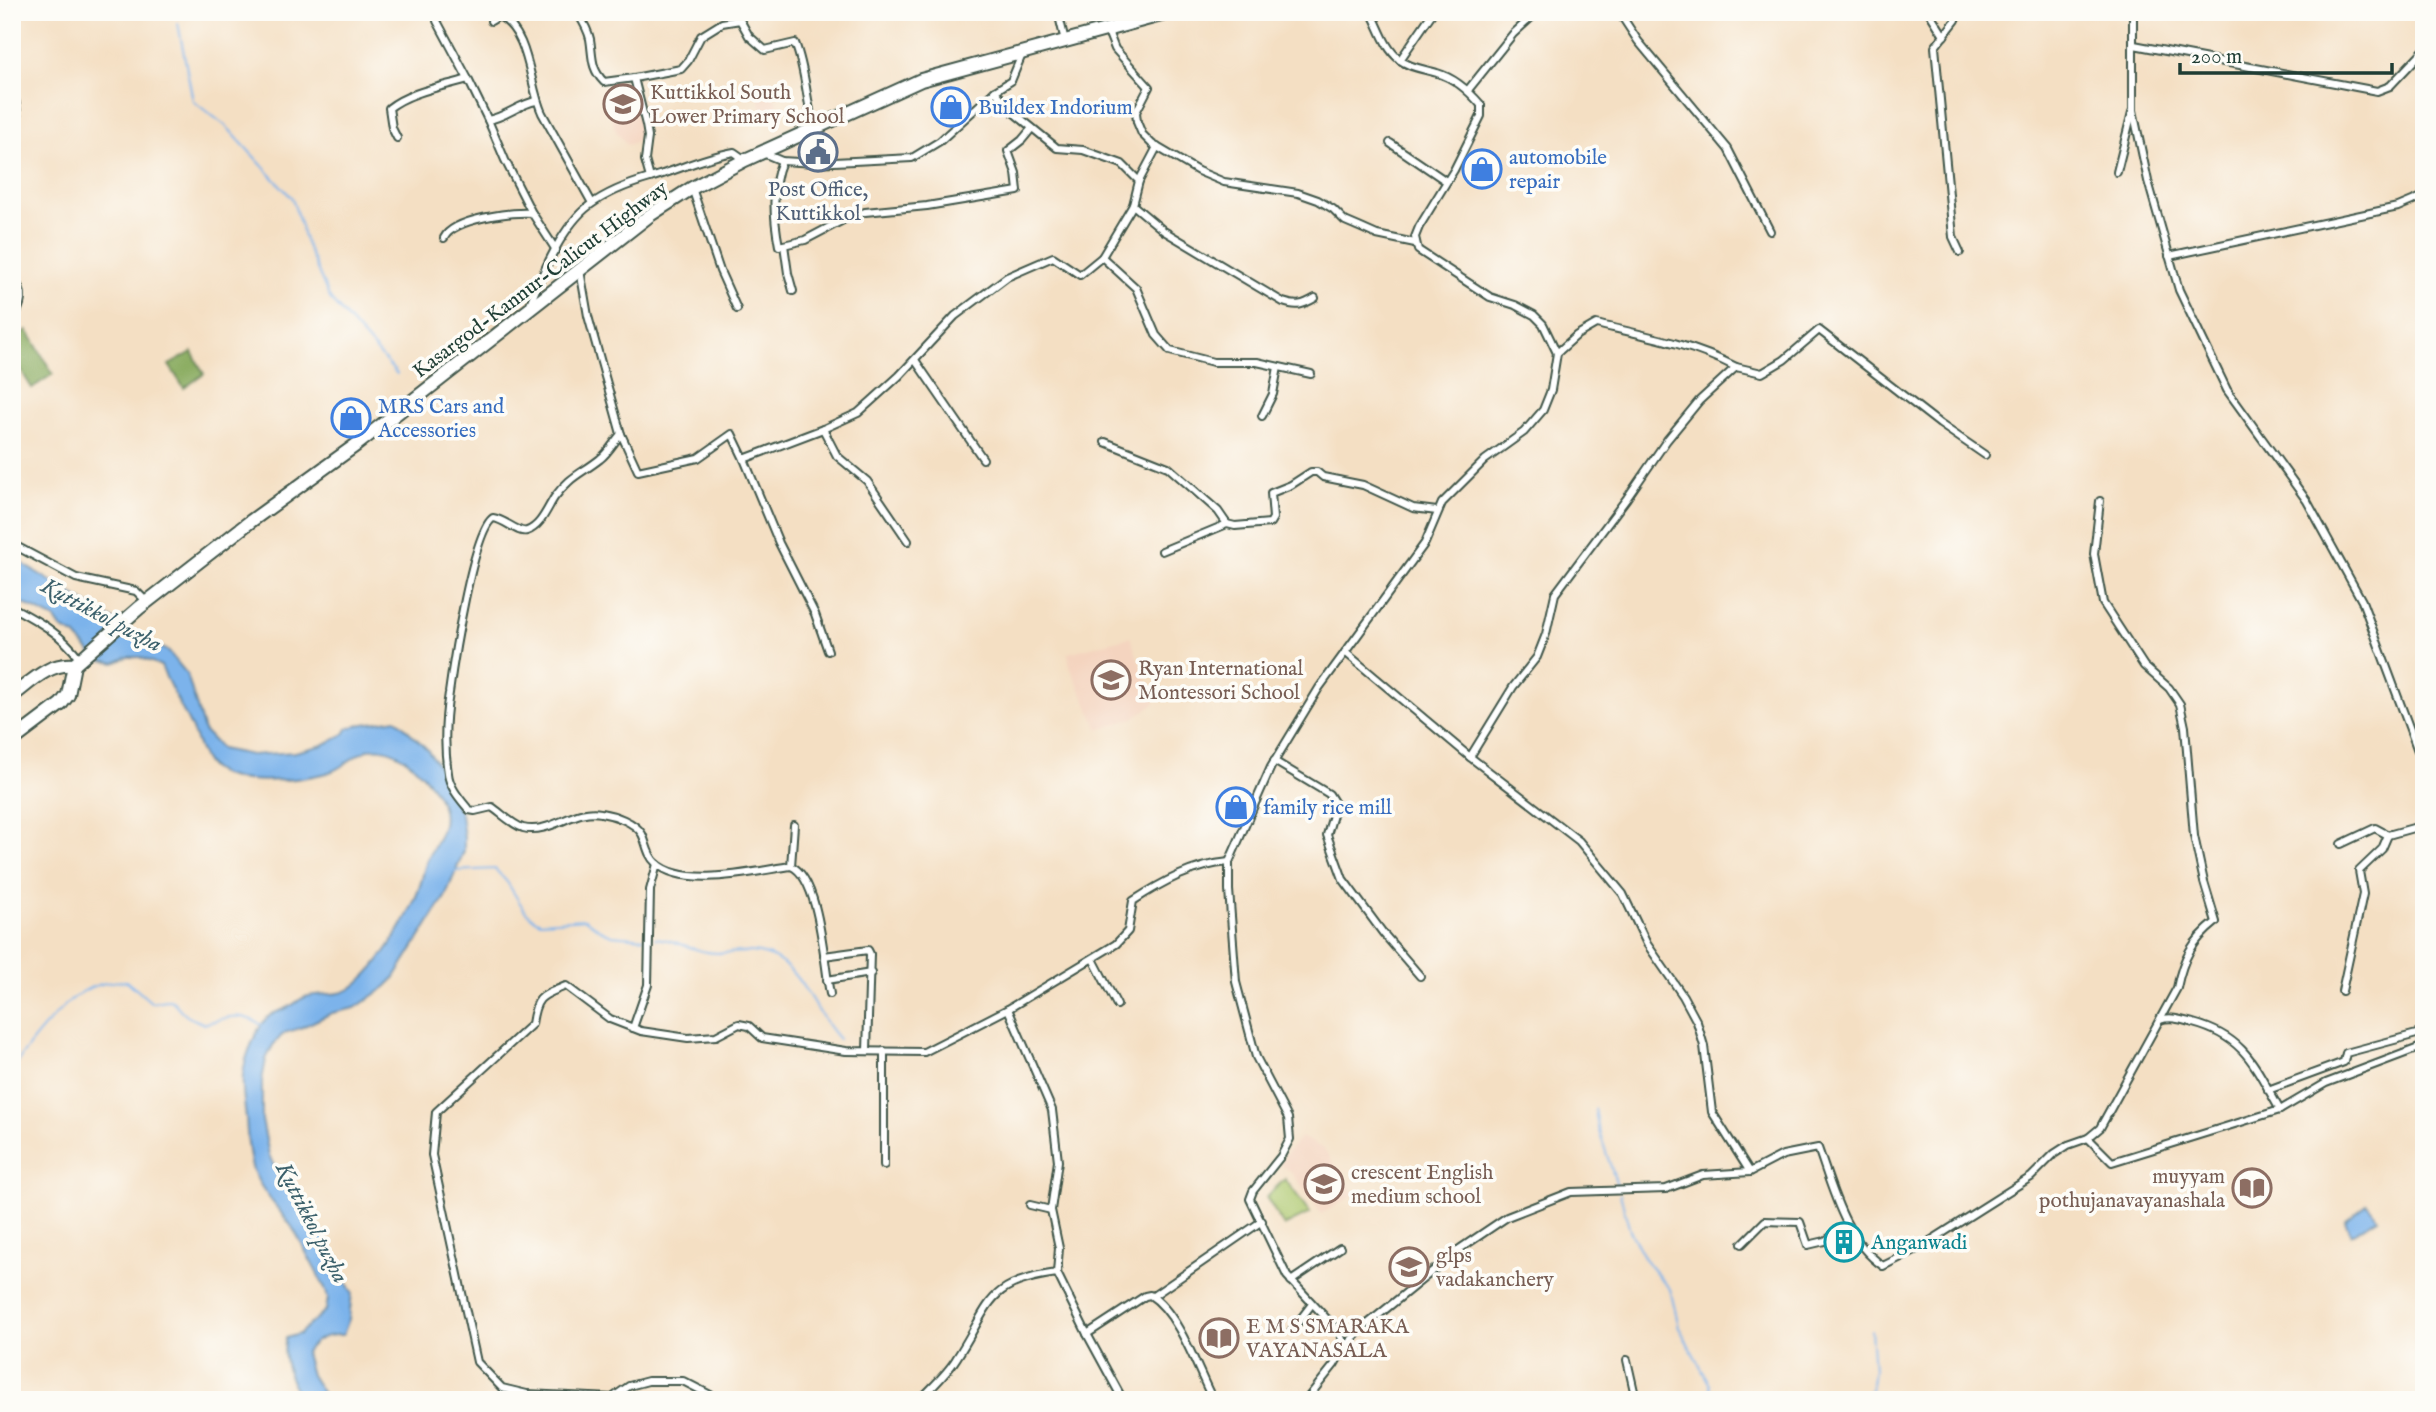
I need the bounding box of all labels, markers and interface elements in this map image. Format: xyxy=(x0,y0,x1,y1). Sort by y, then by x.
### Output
scale bar xyxy=(2180,32,2392,76)
text: 200 m xyxy=(2191,44,2242,71)
place label: Kuttikkol South Lower Primary School xyxy=(650,80,845,131)
school or university icon: Kuttikkol South Lower Primary School xyxy=(602,83,644,125)
shop icon: Buildex Indorium xyxy=(930,86,972,128)
place label: Buildex Indorium xyxy=(978,95,1133,122)
public building icon: Post Office, Kuttikkol xyxy=(797,131,839,173)
place label: automobile repair xyxy=(1509,145,1607,196)
shop icon: automobile repair xyxy=(1461,148,1503,190)
street label: Kasargod-Kannur-Calicut Highway xyxy=(408,175,674,385)
place label: Post Office, Kuttikkol xyxy=(768,177,868,228)
place label: MRS Cars and Accessories xyxy=(377,394,505,445)
shop icon: MRS Cars and Accessories xyxy=(330,397,372,439)
water label: Kuttikkol puzha xyxy=(35,571,167,659)
place label: Ryan International Montessori School xyxy=(1138,656,1303,707)
school or university icon: Ryan International Montessori School xyxy=(1090,659,1132,701)
shop icon: family rice mill xyxy=(1215,786,1257,828)
place label: family rice mill xyxy=(1263,795,1392,822)
water label: Kuttikkol puzha xyxy=(268,1156,355,1288)
place label: crescent English medium school xyxy=(1351,1160,1493,1211)
school or university icon: crescent English medium school xyxy=(1303,1163,1345,1205)
place label: muyyam pothujanavayanashala xyxy=(2039,1164,2226,1215)
library icon: muyyam pothujanavayanashala xyxy=(2231,1167,2273,1209)
building icon: Anganwadi xyxy=(1823,1221,1865,1263)
place label: Anganwadi xyxy=(1870,1230,1967,1257)
place label: glps vadakanchery xyxy=(1436,1243,1555,1294)
school or university icon: glps vadakanchery xyxy=(1388,1246,1430,1288)
place label: E M S SMARAKA VAYANASALA xyxy=(1245,1314,1410,1365)
library icon: E M S SMARAKA VAYANASALA xyxy=(1198,1317,1240,1359)

